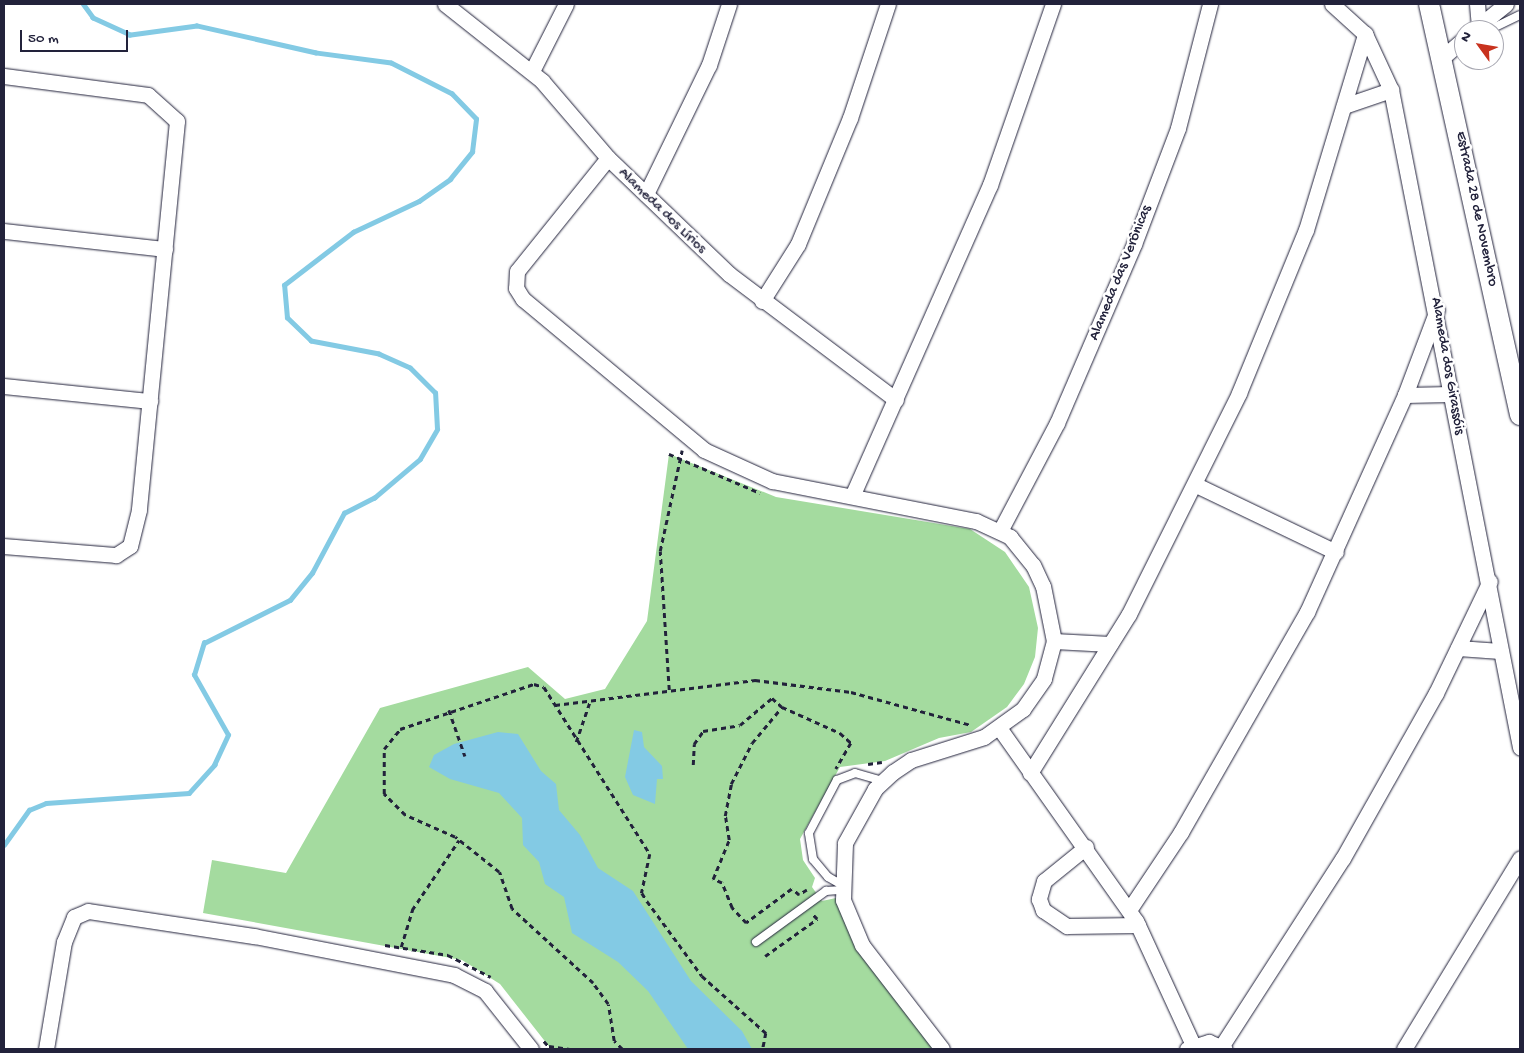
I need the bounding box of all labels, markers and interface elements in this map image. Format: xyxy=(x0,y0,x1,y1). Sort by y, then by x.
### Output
scale bar xyxy=(22,20,130,52)
north arrow xyxy=(1454,20,1504,70)
text: N xyxy=(1457,29,1476,46)
text: 50 m xyxy=(28,30,59,48)
street label: Estrada 28 de Novembro xyxy=(1451,130,1501,288)
street label: Alameda dos Lírios xyxy=(614,164,710,258)
street label: Alameda das Verônicas xyxy=(1086,203,1156,343)
street label: Alameda dos Girassóis xyxy=(1426,296,1468,436)

